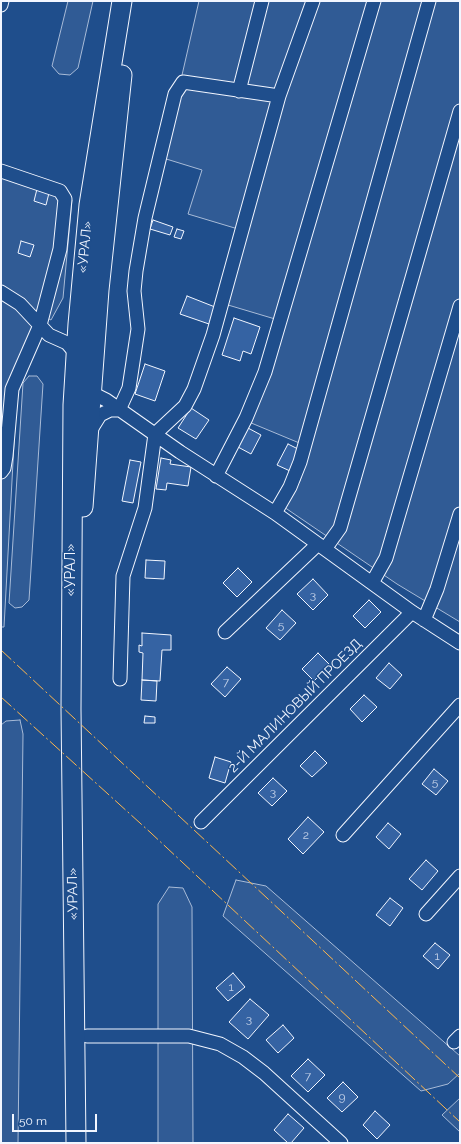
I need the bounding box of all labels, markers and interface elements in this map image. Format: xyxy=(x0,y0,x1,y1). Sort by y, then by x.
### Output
street label: «УРАЛ» xyxy=(74,220,96,274)
street label: «УРАЛ» xyxy=(63,544,79,596)
house number: 3 xyxy=(310,588,316,602)
house number: 5 xyxy=(278,618,284,632)
street label: 2-Й МАЛИНОВЫЙ ПРОЕЗД xyxy=(225,636,365,776)
house number: 7 xyxy=(223,675,229,689)
house number: 5 xyxy=(432,775,438,789)
house number: 3 xyxy=(270,785,276,799)
house number: 2 xyxy=(303,828,309,842)
street label: «УРАЛ» xyxy=(64,868,82,920)
house number: 1 xyxy=(434,949,440,963)
house number: 1 xyxy=(228,980,234,994)
house number: 3 xyxy=(246,1012,252,1026)
house number: 7 xyxy=(305,1069,311,1083)
house number: 9 xyxy=(338,1090,346,1104)
scale bar xyxy=(14,1106,99,1132)
text: 50 m xyxy=(19,1114,47,1128)

